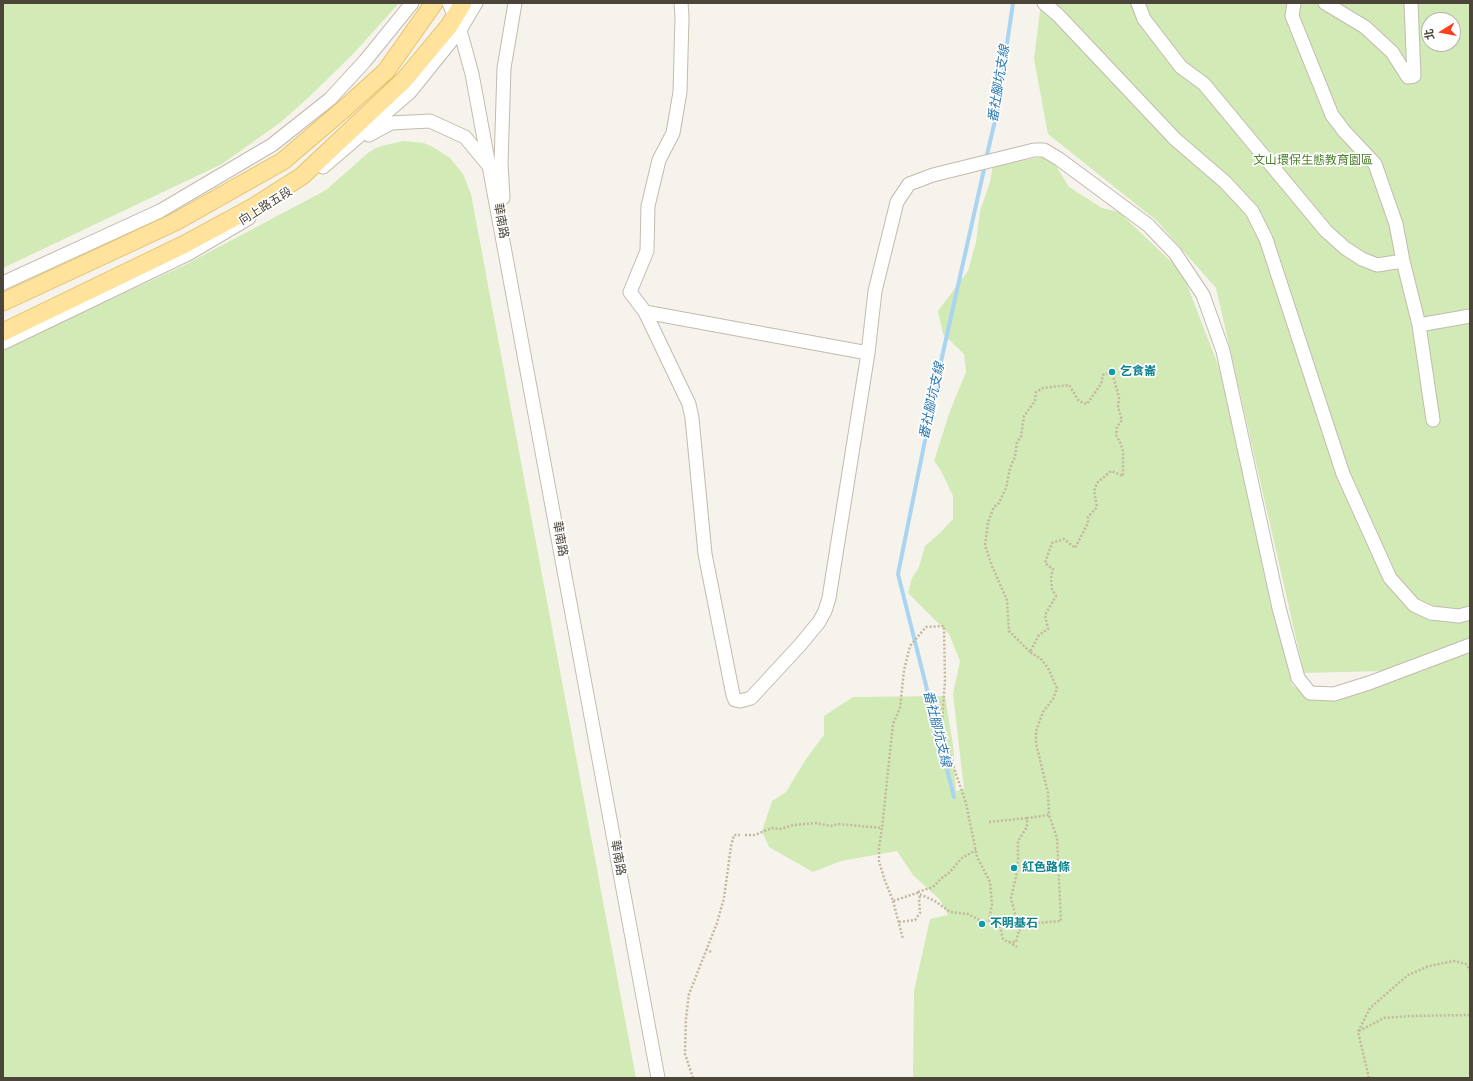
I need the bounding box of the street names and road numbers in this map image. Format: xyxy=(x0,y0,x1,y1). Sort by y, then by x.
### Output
street label: 向上路五段 xyxy=(237,185,295,229)
street label: 華南路 xyxy=(490,202,510,240)
street label: 華南路 xyxy=(549,520,569,558)
street label: 華南路 xyxy=(607,839,627,877)

